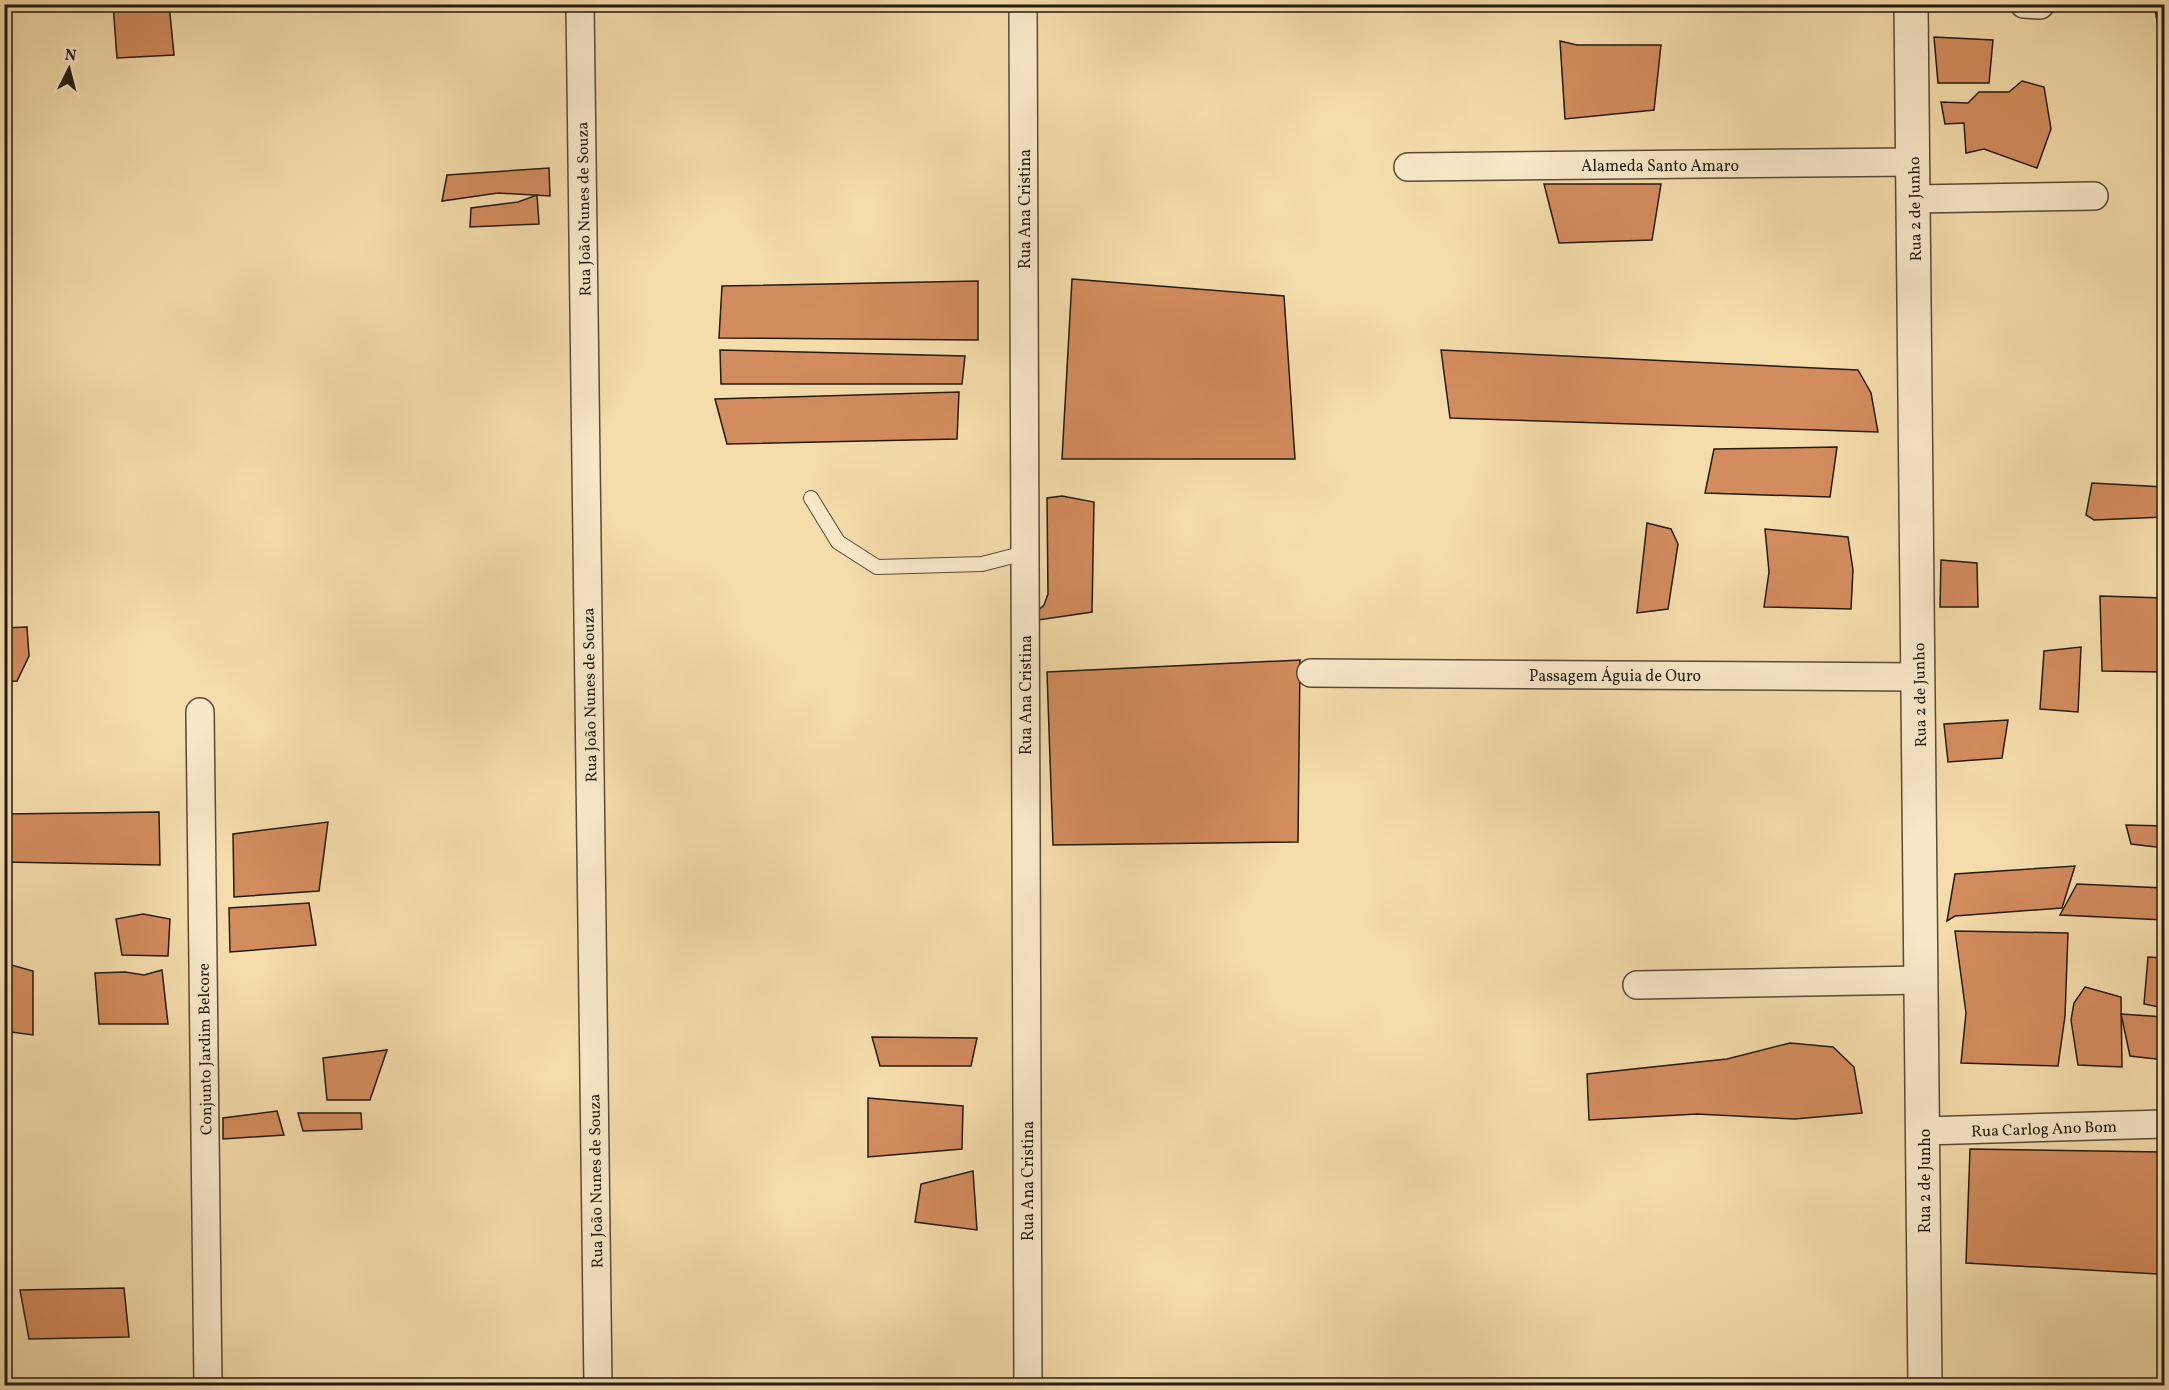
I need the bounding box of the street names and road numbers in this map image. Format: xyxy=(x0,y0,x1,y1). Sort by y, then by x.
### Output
street label: Rua João Nunes de Souza xyxy=(572,121,598,297)
street label: Rua Ana Cristina xyxy=(1015,149,1037,269)
street label: Alameda Santo Amaro xyxy=(1581,156,1739,178)
street label: Rua 2 de Junho xyxy=(1904,156,1928,261)
street label: Rua João Nunes de Souza xyxy=(578,607,604,783)
street label: Rua Ana Cristina xyxy=(1016,635,1038,755)
street label: Rua 2 de Junho xyxy=(1909,642,1933,747)
street label: Passagem Águia de Ouro xyxy=(1529,666,1701,688)
street label: Conjunto Jardim Belcore xyxy=(193,963,219,1135)
street label: Rua João Nunes de Souza xyxy=(584,1093,610,1269)
street label: Rua Carlog Ano Bom xyxy=(1971,1116,2117,1144)
street label: Rua Ana Cristina xyxy=(1018,1121,1040,1241)
street label: Rua 2 de Junho xyxy=(1915,1129,1937,1233)

